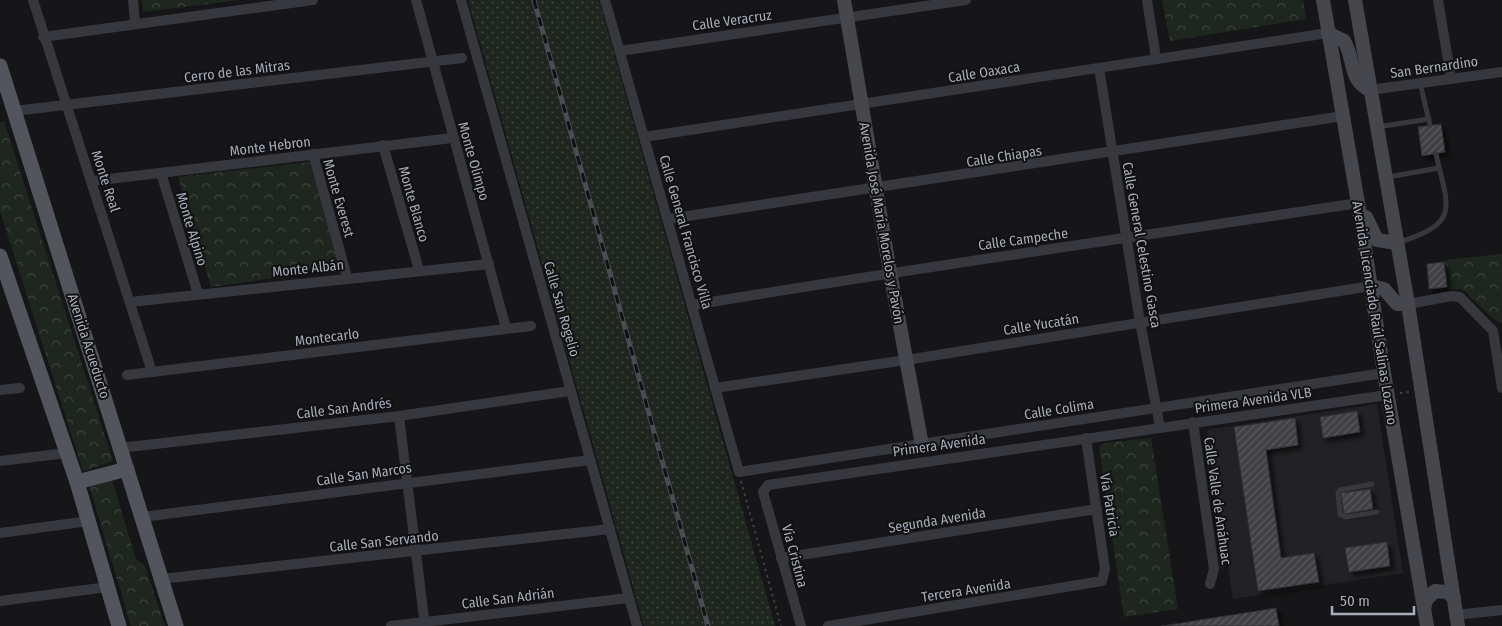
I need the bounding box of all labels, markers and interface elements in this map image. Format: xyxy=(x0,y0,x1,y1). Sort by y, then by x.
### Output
street label: Calle Veracruz xyxy=(691,6,773,34)
street label: San Bernardino xyxy=(1389,53,1479,82)
street label: Cerro de las Mitras xyxy=(183,57,291,86)
street label: Calle Oaxaca xyxy=(947,58,1021,87)
street label: Monte Olimpo xyxy=(454,120,493,202)
street label: Avenida José María Morelos y Pavón xyxy=(855,121,908,325)
street label: Monte Hebron xyxy=(229,133,311,160)
street label: Calle Chiapas xyxy=(965,142,1043,171)
street label: Monte Real xyxy=(88,148,124,214)
street label: Calle General Francisco Villa xyxy=(655,153,716,311)
street label: Monte Everest xyxy=(319,157,358,240)
street label: Calle General Celestino Gasca xyxy=(1119,161,1165,330)
street label: Monte Blanco xyxy=(395,164,432,244)
street label: Monte Alpino xyxy=(172,190,211,268)
street label: Avenida Licenciado Raúl Salinas Lozano xyxy=(1348,200,1401,426)
street label: Calle Campeche xyxy=(977,225,1069,254)
street label: Monte Albán xyxy=(271,256,345,281)
street label: Calle San Rogelio xyxy=(540,260,583,359)
street label: Avenida Acueducto xyxy=(64,292,113,401)
street label: Calle Yucatán xyxy=(1002,310,1080,339)
street label: Montecarlo xyxy=(294,325,360,350)
street label: Primera Avenida VLB xyxy=(1194,384,1313,417)
street label: Calle San Andrés xyxy=(296,394,392,423)
street label: Calle Colima xyxy=(1023,396,1095,423)
street label: Primera Avenida xyxy=(892,431,987,460)
street label: Calle Valle de Anáhuac xyxy=(1200,436,1235,566)
street label: Calle San Marcos xyxy=(315,459,413,490)
street label: Vía Patricia xyxy=(1096,472,1123,538)
street label: Segunda Avenida xyxy=(887,504,987,537)
street label: Vía Cristina xyxy=(778,523,811,590)
street label: Calle San Servando xyxy=(329,527,439,556)
street label: Tercera Avenida xyxy=(920,575,1012,606)
street label: Calle San Adrián xyxy=(461,584,555,613)
scale bar xyxy=(1332,584,1414,616)
text: 50 m xyxy=(1340,592,1370,610)

